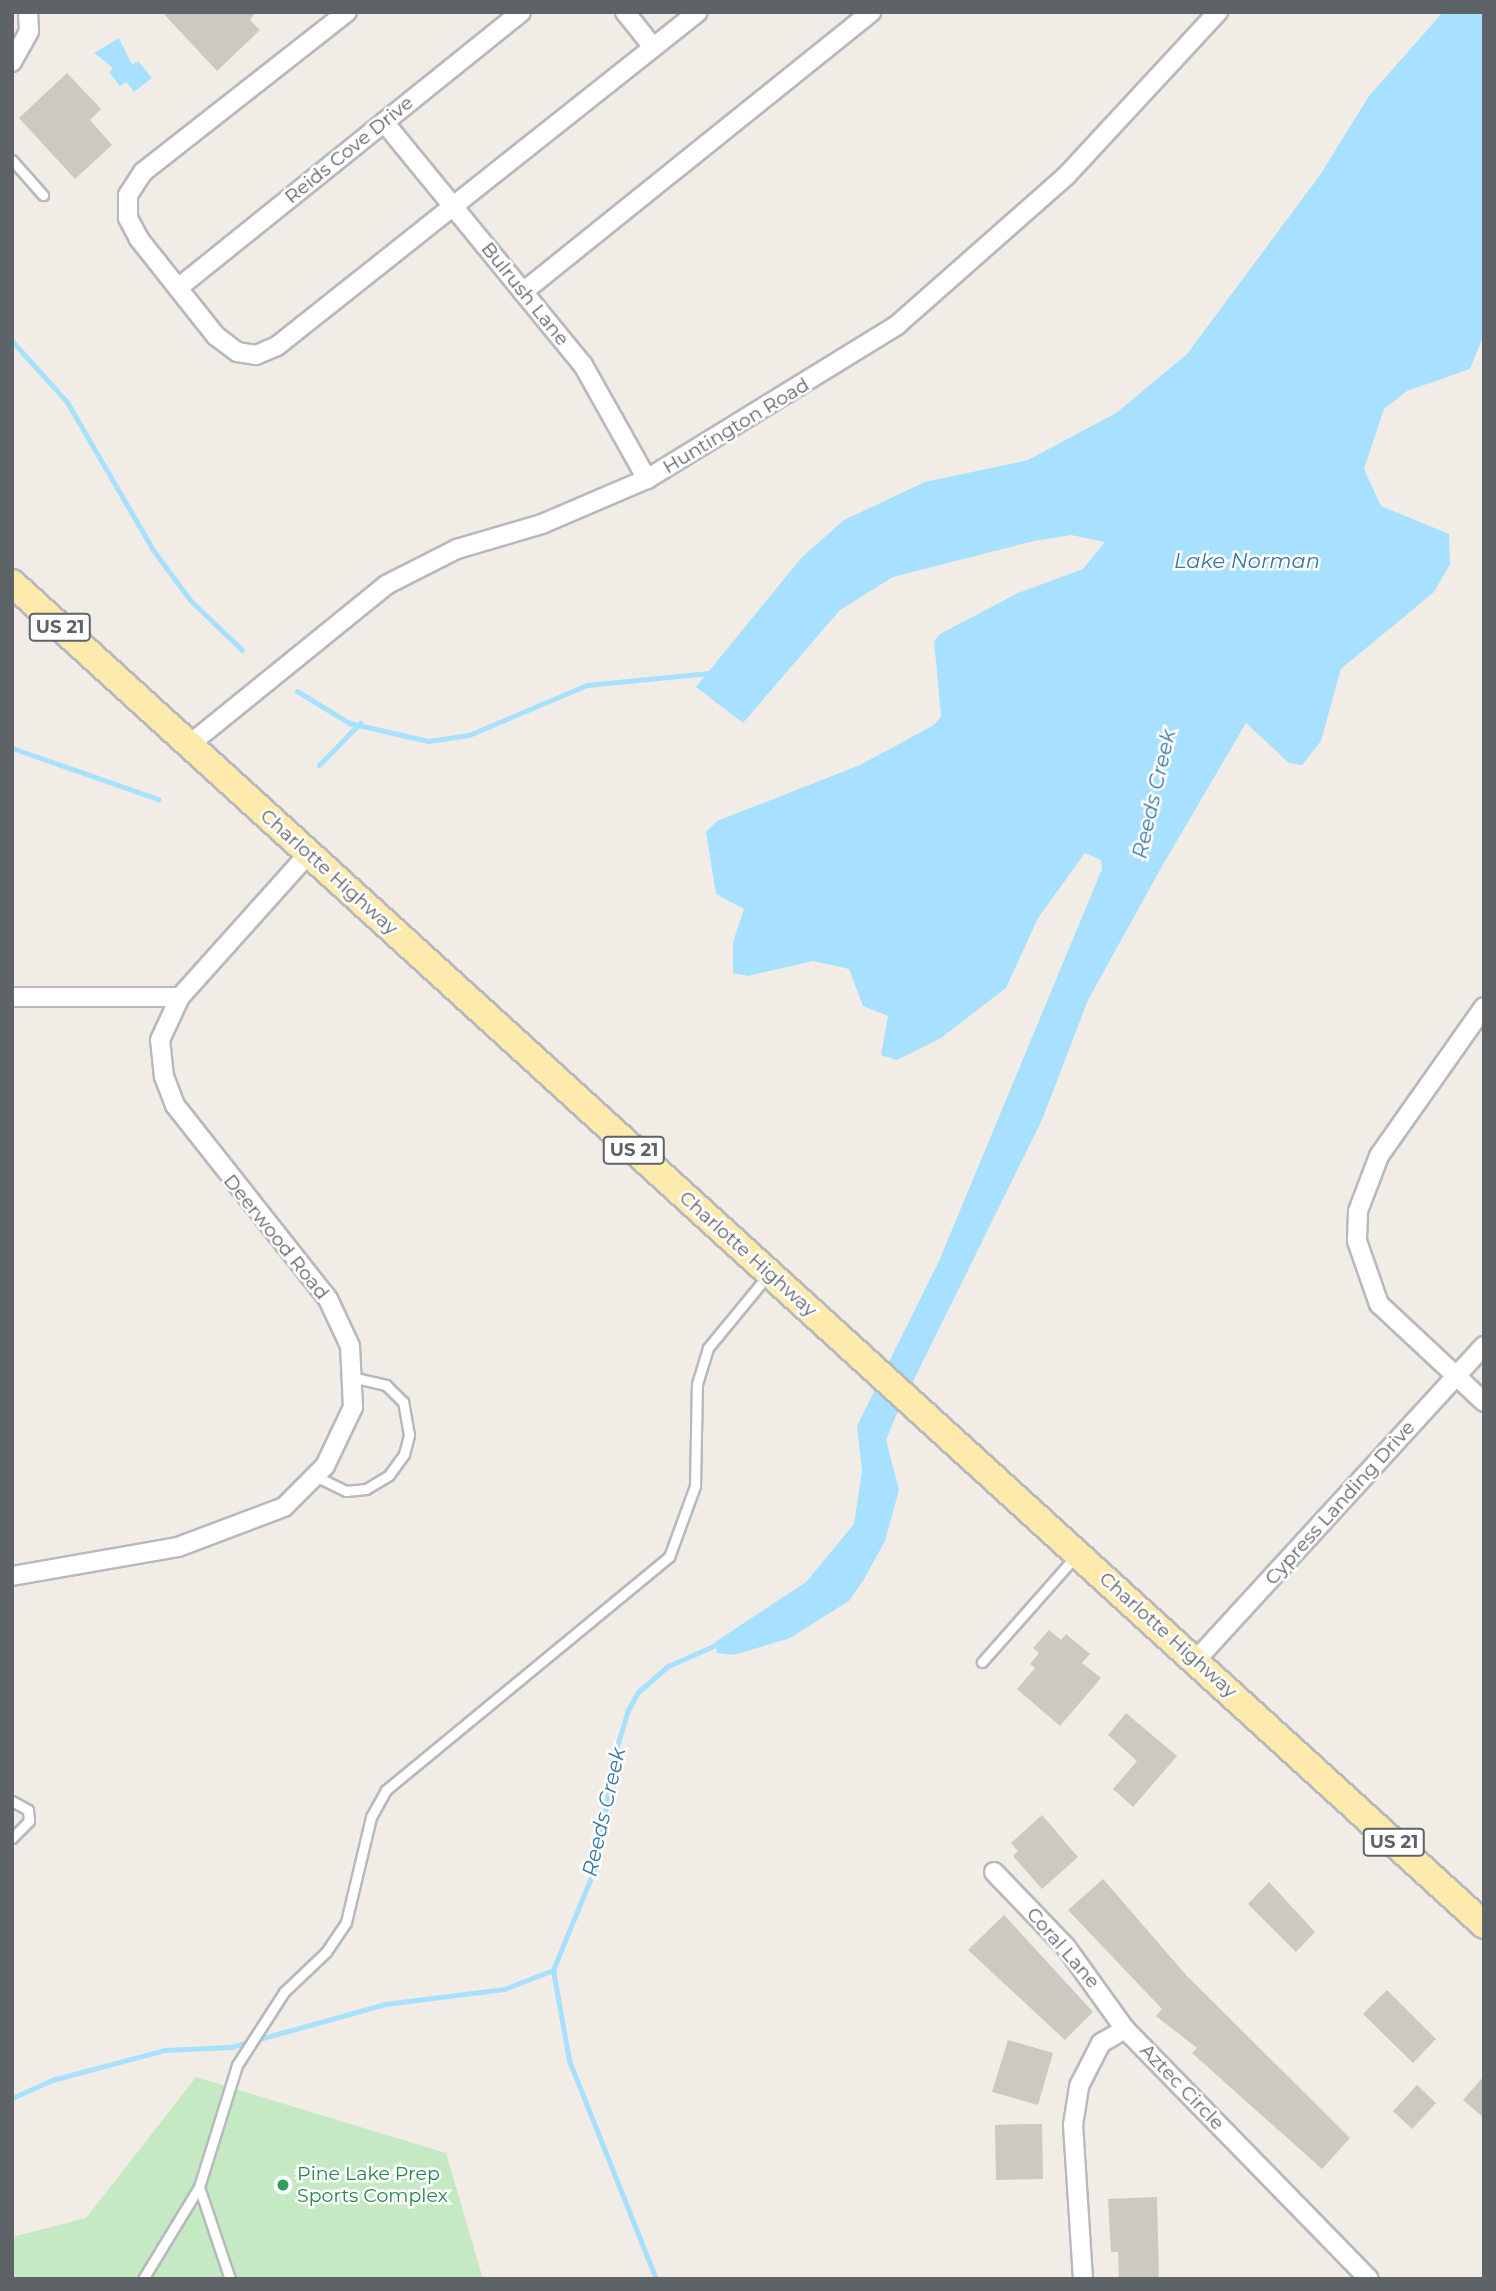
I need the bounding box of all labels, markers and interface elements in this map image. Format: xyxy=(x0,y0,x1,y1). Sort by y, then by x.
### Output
street label: Reids Cove Drive xyxy=(280,91,418,209)
street label: Bulrush Lane xyxy=(476,238,574,350)
street label: Huntington Road xyxy=(659,373,813,479)
water label: Lake Norman xyxy=(1174,548,1320,574)
road number: US 21 xyxy=(28,612,92,642)
water label: Reeds Creek xyxy=(1127,727,1181,861)
street label: Charlotte Highway xyxy=(256,804,402,940)
road number: US 21 xyxy=(602,1135,666,1164)
street label: Deerwood Road xyxy=(219,1170,333,1304)
street label: Charlotte Highway xyxy=(675,1186,821,1322)
street label: Cypress Landing Drive xyxy=(1260,1416,1420,1590)
street label: Charlotte Highway xyxy=(1095,1567,1241,1703)
water label: Reeds Creek xyxy=(577,1745,631,1879)
road number: US 21 xyxy=(1362,1828,1426,1856)
street label: Coral Lane xyxy=(1022,1903,1104,1993)
street label: Aztec Circle xyxy=(1135,2039,1229,2135)
place label: Pine Lake Prep Sports Complex xyxy=(297,2163,448,2207)
marker: Pine Lake Prep Sports Complex xyxy=(275,2177,291,2193)

